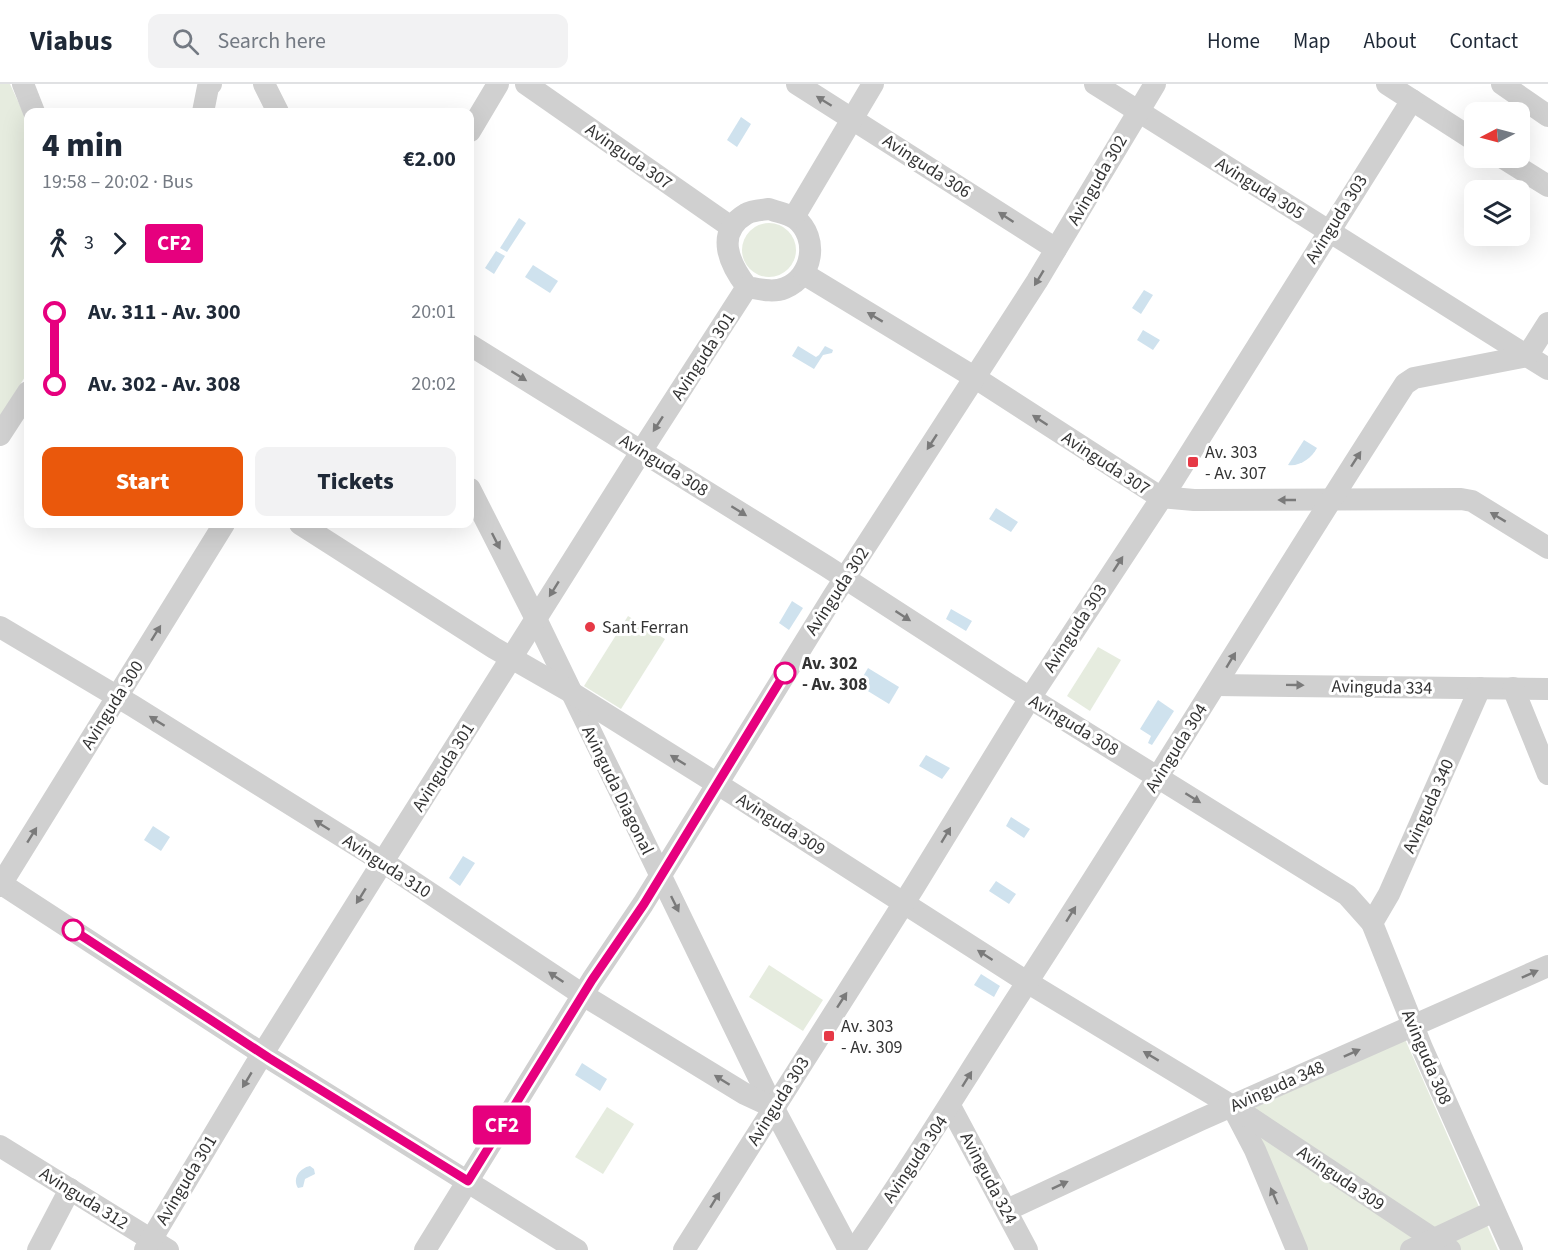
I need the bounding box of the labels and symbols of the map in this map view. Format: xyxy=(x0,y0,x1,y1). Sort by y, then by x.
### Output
one-way arrow xyxy=(816,95,832,106)
north arrow xyxy=(1464,102,1530,168)
street label: Avinguda 307 xyxy=(580,117,677,196)
street label: Avinguda 306 xyxy=(878,129,976,204)
street label: Avinguda 302 xyxy=(1061,130,1133,230)
street label: Avinguda 305 xyxy=(1210,151,1309,226)
street label: Avinguda 303 xyxy=(1299,170,1374,269)
one-way arrow xyxy=(999,211,1015,223)
one-way arrow xyxy=(1033,270,1044,286)
street label: Avinguda 301 xyxy=(666,307,741,405)
one-way arrow xyxy=(867,311,883,322)
one-way arrow xyxy=(511,370,527,381)
one-way arrow xyxy=(1032,415,1048,426)
one-way arrow xyxy=(652,416,664,432)
street label: Avinguda 307 xyxy=(1057,426,1155,501)
street label: Avinguda 308 xyxy=(614,428,713,503)
one-way arrow xyxy=(927,434,938,450)
place label: Av. 303 - Av. 307 xyxy=(1205,440,1267,486)
one-way arrow xyxy=(1351,450,1362,467)
marker: Av. 303 - Av. 307 xyxy=(1186,455,1200,469)
one-way arrow xyxy=(1277,495,1296,505)
one-way arrow xyxy=(730,506,747,517)
one-way arrow xyxy=(1489,512,1506,522)
one-way arrow xyxy=(492,532,501,549)
street label: Avinguda 302 xyxy=(800,542,875,640)
one-way arrow xyxy=(1112,556,1123,572)
street label: Avinguda 303 xyxy=(1038,579,1113,677)
one-way arrow xyxy=(549,581,560,598)
one-way arrow xyxy=(895,610,911,621)
place label: Sant Ferran xyxy=(602,615,689,640)
marker: Sant Ferran xyxy=(583,620,597,634)
one-way arrow xyxy=(151,625,162,641)
place label: Av. 302 - Av. 308 xyxy=(801,651,867,697)
one-way arrow xyxy=(1225,652,1236,668)
street label: Avinguda 300 xyxy=(75,656,150,755)
marker: Av. 302 - Av. 308 xyxy=(774,662,796,684)
street label: Avinguda 334 xyxy=(1331,674,1433,701)
one-way arrow xyxy=(1286,681,1305,690)
street label: Avinguda 308 xyxy=(1024,689,1123,762)
street label: Avinguda 304 xyxy=(1139,699,1214,798)
one-way arrow xyxy=(149,716,165,727)
street label: Avinguda 301 xyxy=(406,718,481,817)
street label: Avinguda Diagonal xyxy=(576,722,660,859)
one-way arrow xyxy=(670,755,686,766)
street label: Avinguda 340 xyxy=(1397,755,1460,857)
street label: Avinguda 309 xyxy=(731,787,830,862)
one-way arrow xyxy=(1184,793,1201,804)
one-way arrow xyxy=(314,819,330,830)
one-way arrow xyxy=(26,827,37,843)
one-way arrow xyxy=(940,827,951,843)
street label: Avinguda 310 xyxy=(338,829,436,904)
one-way arrow xyxy=(355,888,366,905)
one-way arrow xyxy=(670,896,680,913)
one-way arrow xyxy=(1066,905,1077,922)
unlabelled marker xyxy=(62,919,84,941)
one-way arrow xyxy=(976,949,993,960)
one-way arrow xyxy=(1522,969,1540,979)
one-way arrow xyxy=(548,972,564,983)
one-way arrow xyxy=(836,992,847,1008)
street label: Avinguda 308 xyxy=(1395,1006,1458,1108)
place label: Av. 303 - Av. 309 xyxy=(841,1014,903,1060)
marker: Av. 303 - Av. 309 xyxy=(822,1029,836,1043)
one-way arrow xyxy=(1344,1048,1362,1058)
one-way arrow xyxy=(1143,1051,1159,1062)
street label: Avinguda 303 xyxy=(741,1052,816,1151)
street label: Avinguda 348 xyxy=(1226,1055,1328,1118)
one-way arrow xyxy=(962,1070,973,1087)
one-way arrow xyxy=(241,1072,252,1088)
one-way arrow xyxy=(713,1074,730,1085)
line badge: CF2 xyxy=(468,1106,536,1144)
street label: Avinguda 304 xyxy=(877,1111,954,1208)
street label: Avinguda 324 xyxy=(954,1128,1023,1229)
street label: Avinguda 301 xyxy=(150,1131,223,1230)
street label: Avinguda 309 xyxy=(1292,1140,1389,1217)
street label: Avinguda 312 xyxy=(34,1161,133,1236)
one-way arrow xyxy=(1051,1180,1068,1189)
one-way arrow xyxy=(1270,1188,1279,1205)
one-way arrow xyxy=(710,1192,721,1209)

